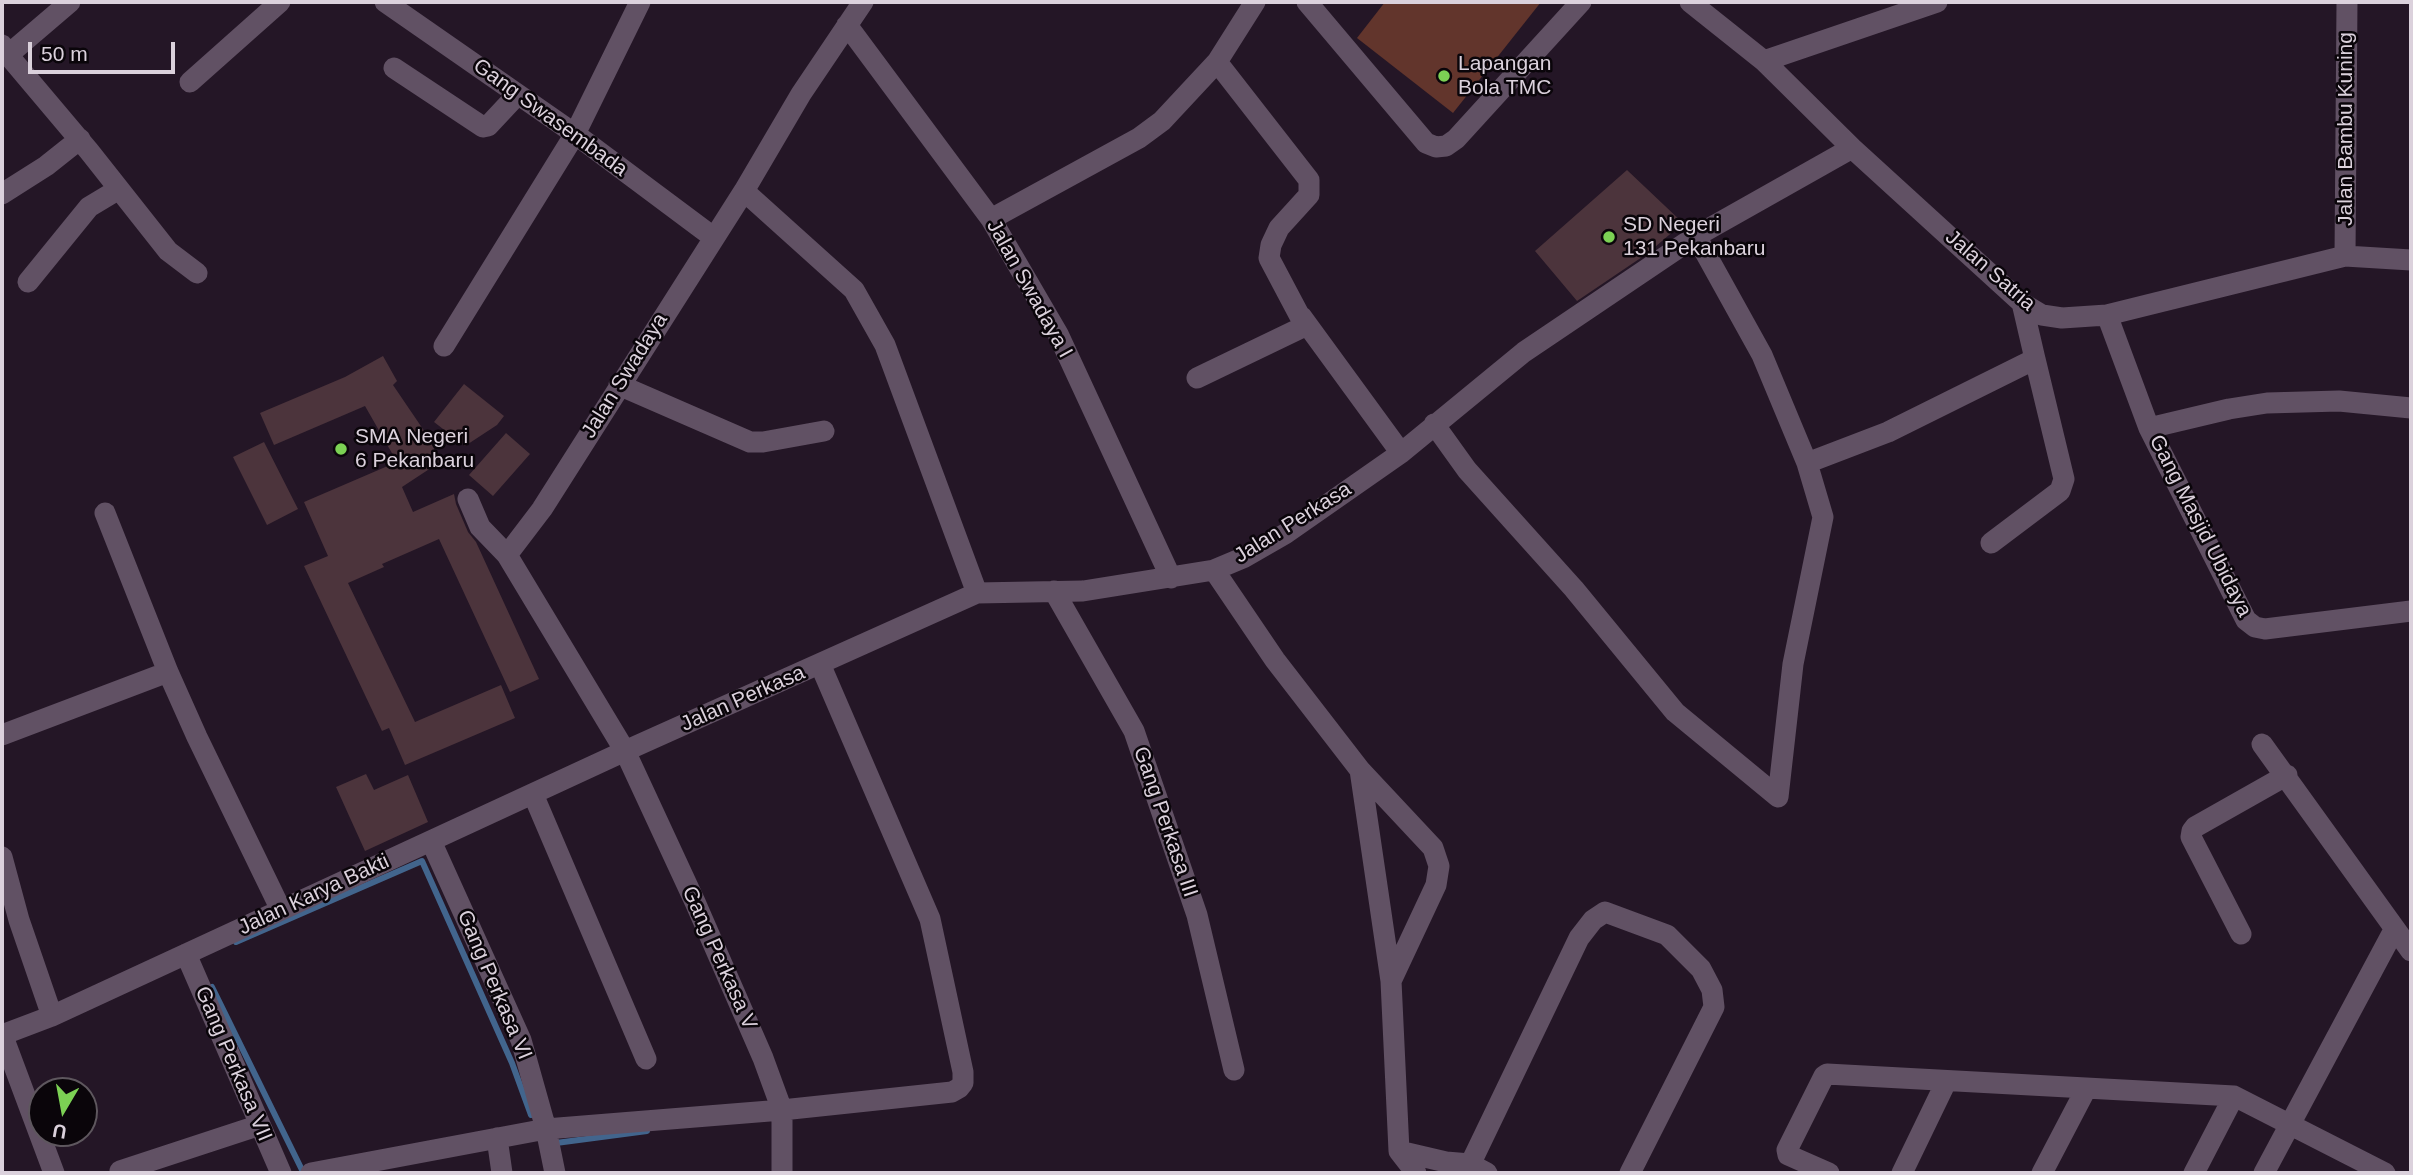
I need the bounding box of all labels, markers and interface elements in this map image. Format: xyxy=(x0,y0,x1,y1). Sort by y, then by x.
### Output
scale bar xyxy=(32,28,178,72)
street label: Jalan Bambu Kuning xyxy=(2333,32,2359,226)
text: 50 m xyxy=(41,42,88,65)
place label: Lapangan Bola TMC xyxy=(1458,51,1551,101)
street label: Gang Swasembada xyxy=(468,54,632,182)
marker: Lapangan Bola TMC xyxy=(1436,68,1452,84)
place label: SD Negeri 131 Pekanbaru xyxy=(1623,212,1765,262)
street label: Jalan Swadaya I xyxy=(981,216,1077,362)
street label: Jalan Satria xyxy=(1940,225,2040,317)
marker: SD Negeri 131 Pekanbaru xyxy=(1601,229,1617,245)
street label: Jalan Swadaya xyxy=(577,309,673,443)
place label: SMA Negeri 6 Pekanbaru xyxy=(355,424,474,474)
street label: Gang Masjid Ubidaya xyxy=(2143,431,2257,621)
marker: SMA Negeri 6 Pekanbaru xyxy=(333,441,349,457)
street label: Jalan Perkasa xyxy=(1230,477,1356,569)
street label: Jalan Perkasa xyxy=(677,660,809,738)
street label: Gang Perkasa III xyxy=(1127,743,1203,901)
street label: Jalan Karya Bakti xyxy=(235,849,393,941)
street label: Gang Perkasa V xyxy=(676,882,762,1034)
street label: Gang Perkasa VI xyxy=(451,906,537,1064)
street label: Gang Perkasa VII xyxy=(189,983,277,1145)
north arrow xyxy=(28,1077,98,1147)
text: U xyxy=(51,1120,68,1143)

